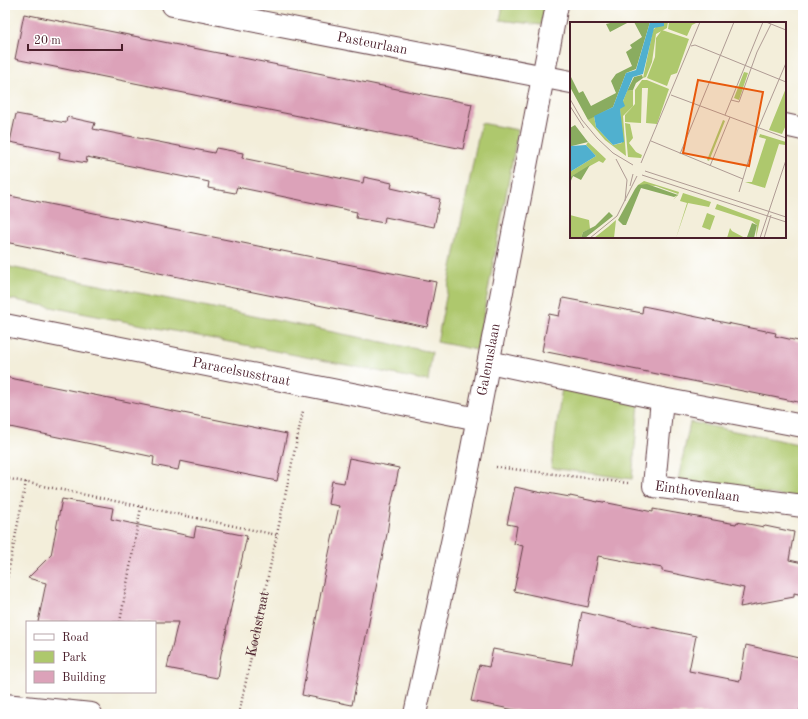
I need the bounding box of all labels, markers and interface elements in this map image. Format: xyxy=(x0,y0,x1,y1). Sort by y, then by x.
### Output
inset map xyxy=(570,22,786,238)
scale bar xyxy=(28,26,122,52)
street label: Pasteurlaan xyxy=(336,30,409,57)
text: 20 m xyxy=(34,35,61,47)
street label: Galenuslaan xyxy=(475,322,503,397)
street label: Paracelsusstraat xyxy=(191,355,292,389)
street label: Einthovenlaan xyxy=(654,479,741,505)
street label: Kochstraat xyxy=(244,590,272,658)
legend xyxy=(26,621,156,693)
text: Road xyxy=(62,632,89,644)
text: Park xyxy=(62,652,87,664)
text: Building xyxy=(62,672,106,684)

